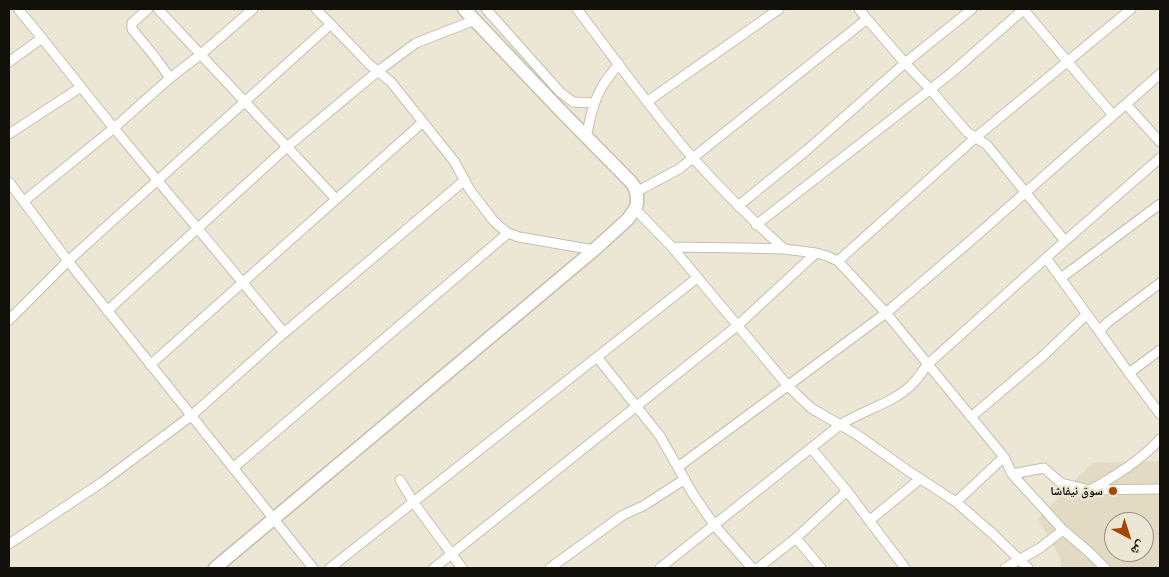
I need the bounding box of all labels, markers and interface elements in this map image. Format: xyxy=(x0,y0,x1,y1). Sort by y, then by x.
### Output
place label: سوق نيفاشا xyxy=(1050,484,1103,498)
marker: سوق نيفاشا xyxy=(1107,485,1119,497)
north arrow xyxy=(1104,512,1154,562)
text: ش xyxy=(1127,537,1149,559)

